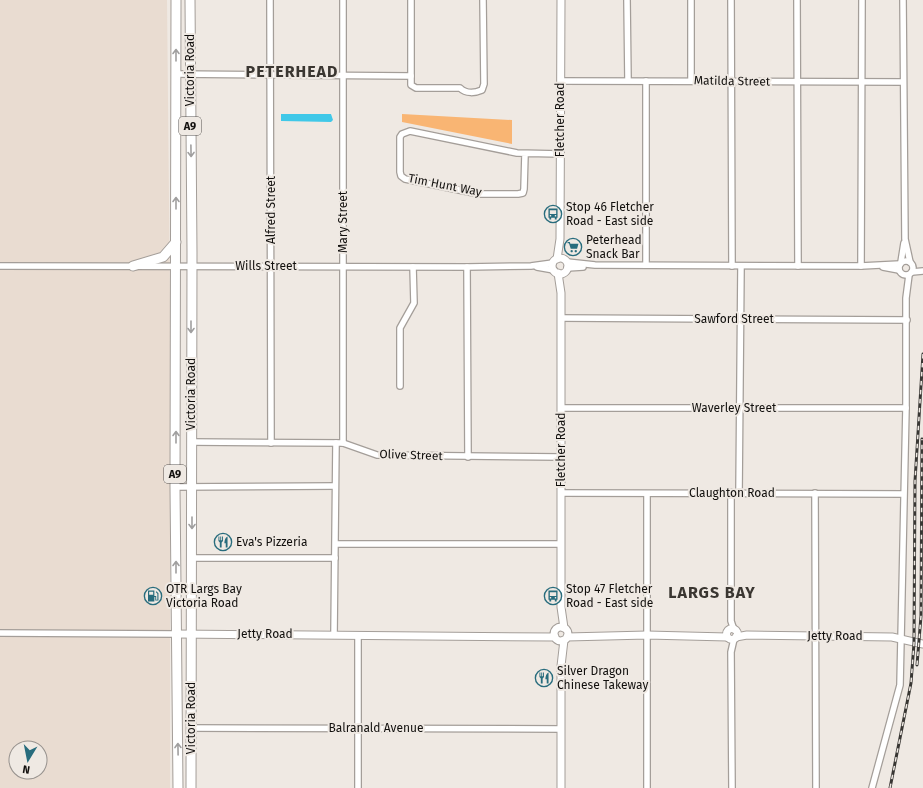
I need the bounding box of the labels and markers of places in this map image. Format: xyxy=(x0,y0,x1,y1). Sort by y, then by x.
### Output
place label: Stop 46 Fletcher Road - East side xyxy=(566,200,654,228)
bus stop icon: Stop 46 Fletcher Road - East side xyxy=(543,204,563,224)
place label: Peterhead Snack Bar xyxy=(586,233,642,261)
supermarket icon: Peterhead Snack Bar xyxy=(563,237,583,257)
restaurant icon: Eva's Pizzeria xyxy=(213,532,233,552)
place label: Eva's Pizzeria xyxy=(236,535,307,549)
place label: OTR Largs Bay Victoria Road xyxy=(166,582,242,610)
place label: Stop 47 Fletcher Road - East side xyxy=(566,582,653,610)
fuel station icon: OTR Largs Bay Victoria Road xyxy=(143,586,163,606)
bus stop icon: Stop 47 Fletcher Road - East side xyxy=(543,586,563,606)
place label: Silver Dragon Chinese Takeway xyxy=(557,664,648,692)
restaurant icon: Silver Dragon Chinese Takeway xyxy=(534,668,554,688)

